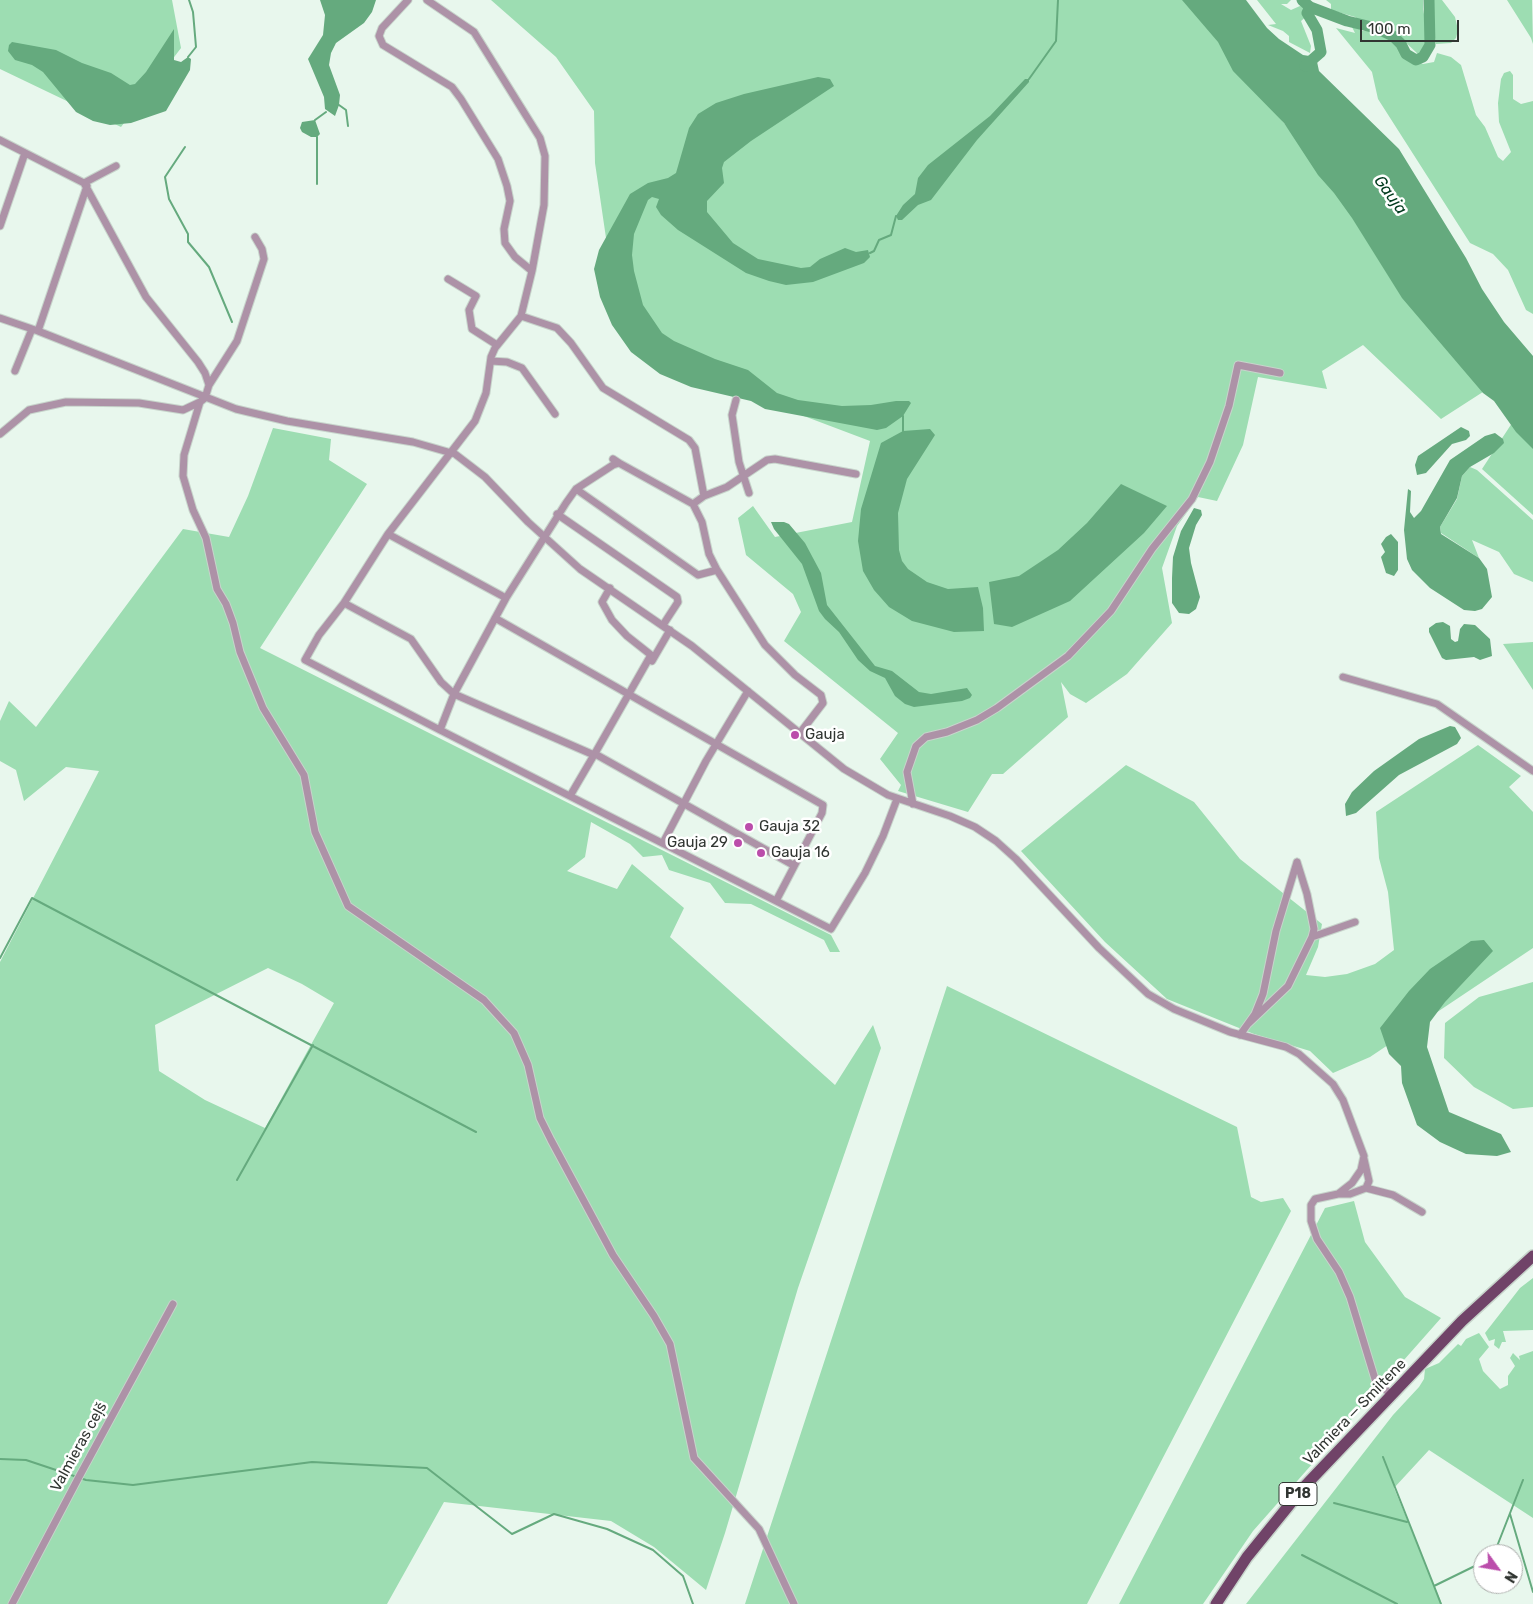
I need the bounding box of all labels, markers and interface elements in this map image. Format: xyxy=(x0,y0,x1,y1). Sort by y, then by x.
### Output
scale bar xyxy=(1363,10,1462,42)
text: 100 m xyxy=(1368,20,1410,38)
water label: Gauja xyxy=(1369,172,1411,218)
place label: Gauja xyxy=(805,726,845,744)
marker: Gauja xyxy=(789,729,801,741)
place label: Gauja 32 xyxy=(759,818,820,836)
marker: Gauja 32 xyxy=(743,821,755,833)
place label: Gauja 29 xyxy=(667,834,728,852)
marker: Gauja 29 xyxy=(732,837,744,849)
place label: Gauja 16 xyxy=(771,844,830,862)
marker: Gauja 16 xyxy=(755,847,767,859)
street label: Valmiera — Smiltene xyxy=(1300,1355,1410,1469)
street label: Valmieras ceļš xyxy=(47,1399,111,1495)
road number: P18 xyxy=(1279,1482,1317,1506)
north arrow xyxy=(1473,1544,1523,1594)
text: N xyxy=(1500,1568,1520,1585)

